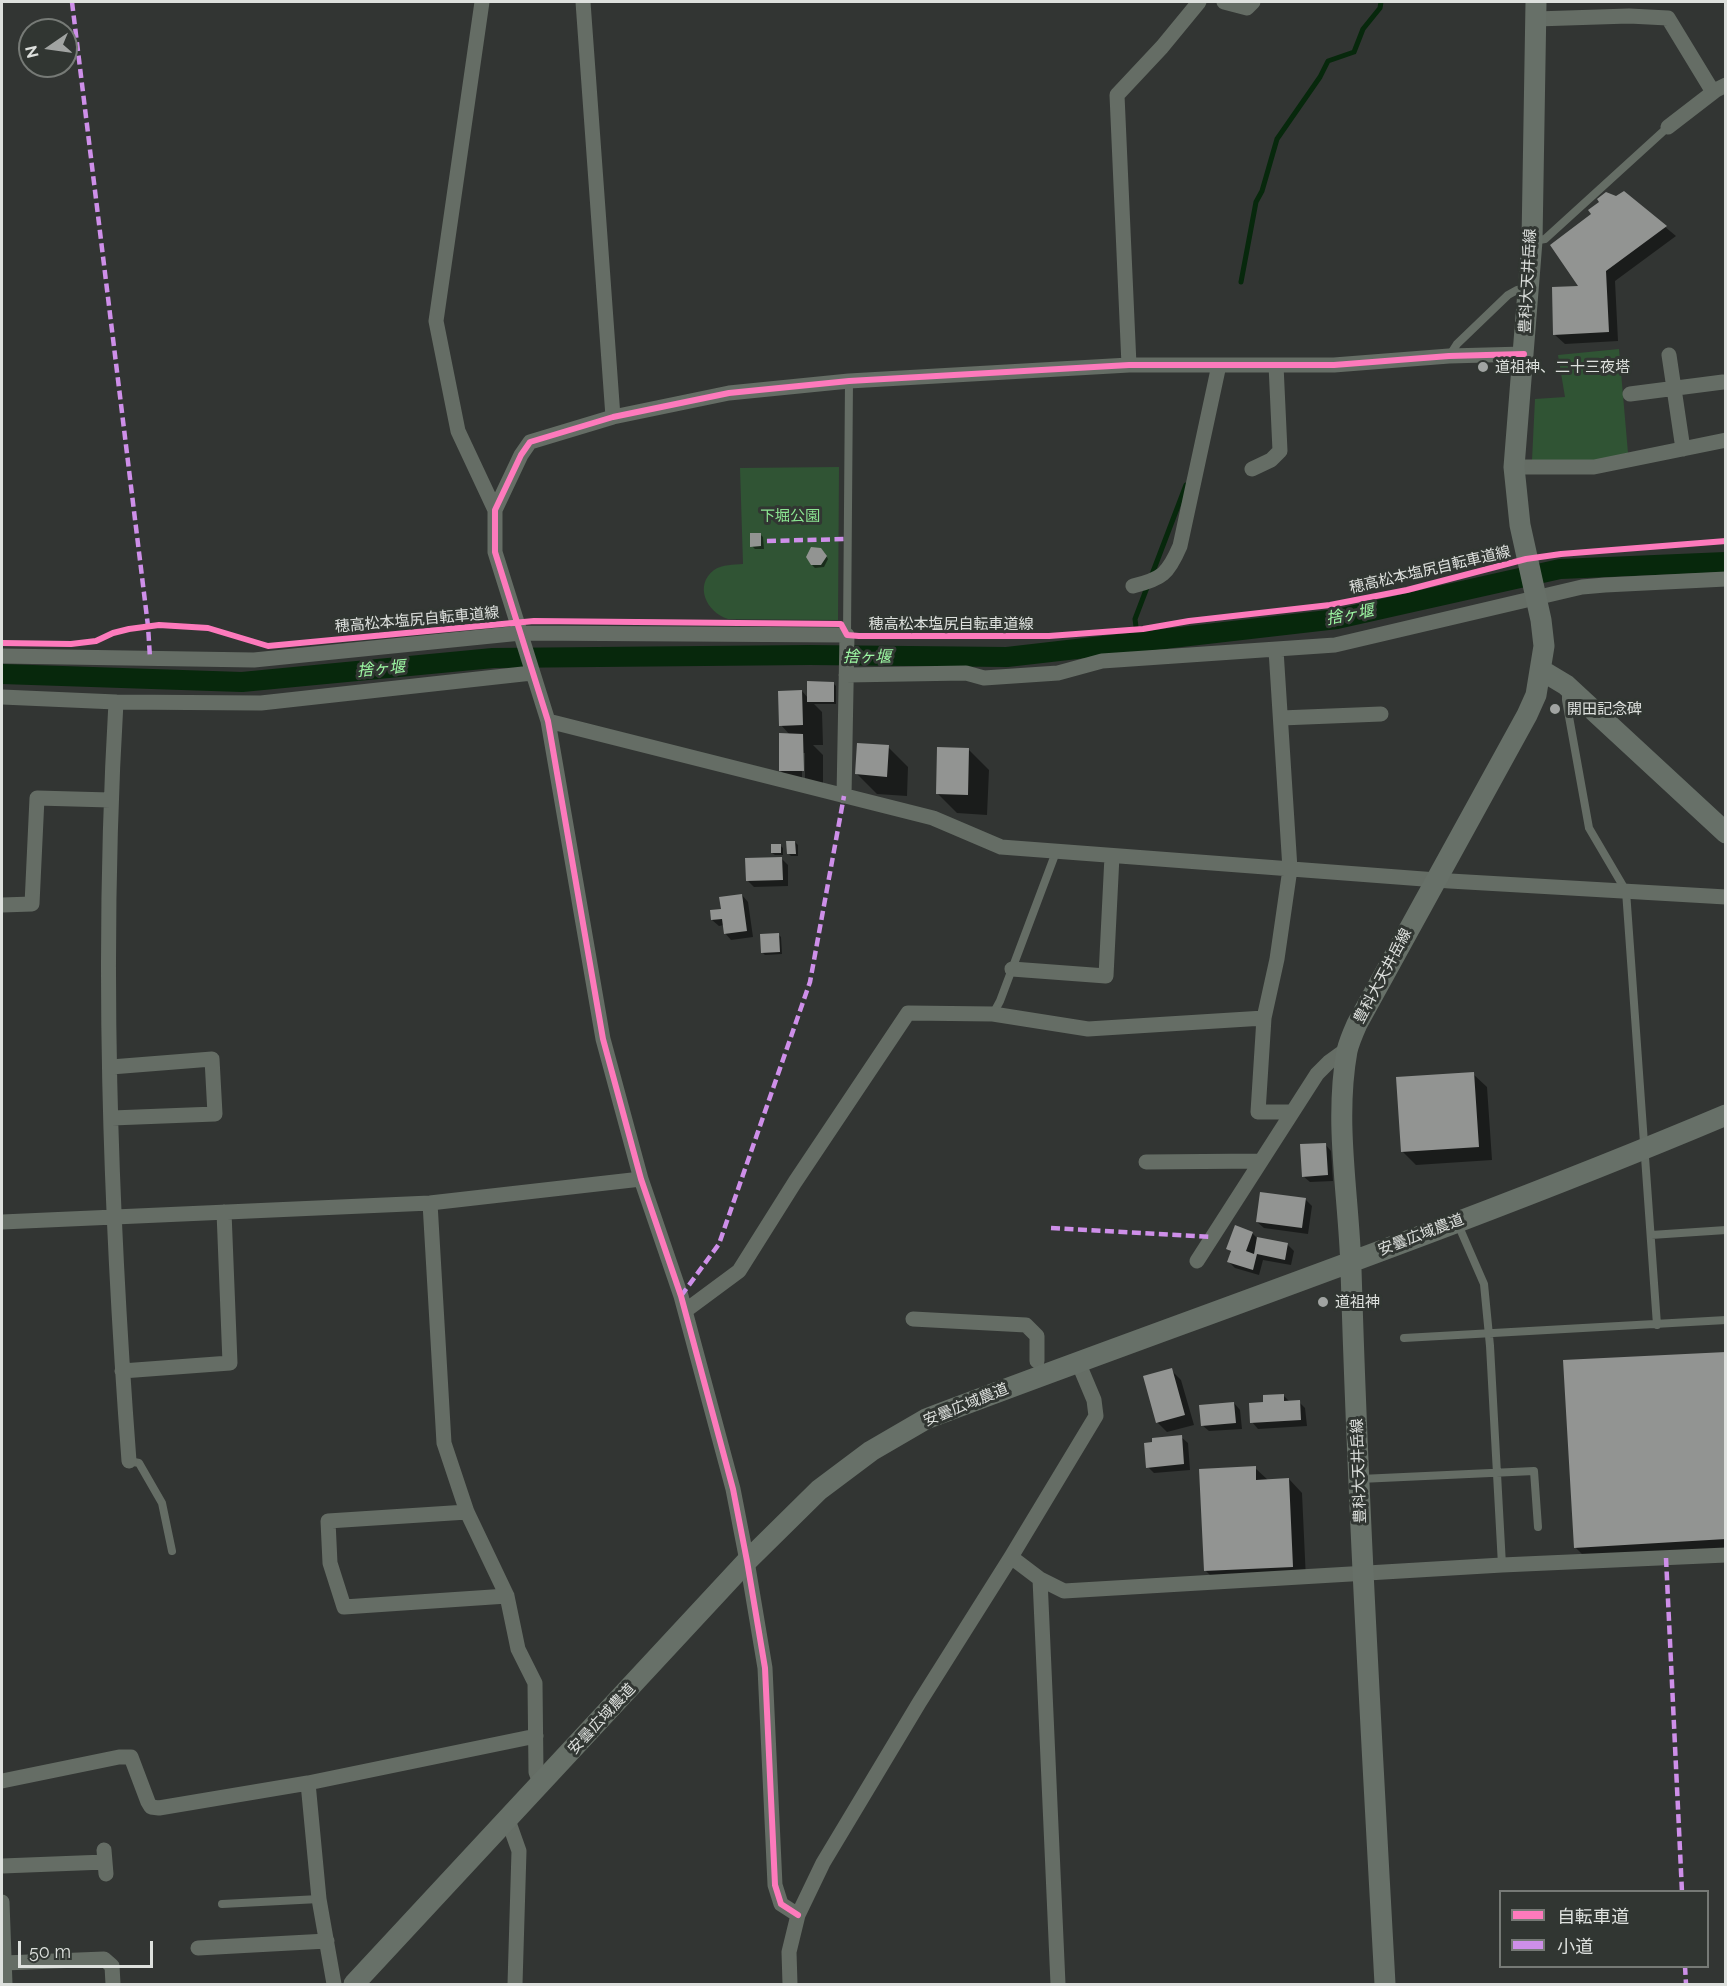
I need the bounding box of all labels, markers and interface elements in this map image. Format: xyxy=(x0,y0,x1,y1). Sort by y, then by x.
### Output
north arrow xyxy=(18,18,78,78)
text: N xyxy=(21,44,43,60)
street label: 豊科大天井岳線 xyxy=(1516,228,1540,334)
place label: 道祖神、二十三夜塔 xyxy=(1495,358,1630,376)
marker: 道祖神、二十三夜塔 xyxy=(1476,360,1490,374)
park label: 下堀公園 xyxy=(760,507,820,525)
street label: 穂高松本塩尻自転車道線 xyxy=(1348,543,1512,597)
water label: 捨ヶ堰 xyxy=(1325,601,1375,629)
street label: 穂高松本塩尻自転車道線 xyxy=(334,604,500,636)
street label: 穂高松本塩尻自転車道線 xyxy=(869,615,1033,633)
water label: 捨ヶ堰 xyxy=(843,647,891,667)
water label: 捨ヶ堰 xyxy=(356,657,406,681)
place label: 開田記念碑 xyxy=(1567,700,1642,718)
marker: 開田記念碑 xyxy=(1548,702,1562,716)
street label: 豊科大天井岳線 xyxy=(1350,925,1416,1027)
street label: 安曇広域農道 xyxy=(1376,1210,1466,1260)
place label: 道祖神 xyxy=(1335,1293,1380,1311)
marker: 道祖神 xyxy=(1316,1295,1330,1309)
street label: 安曇広域農道 xyxy=(921,1380,1011,1430)
street label: 豊科大天井岳線 xyxy=(1348,1418,1370,1524)
street label: 安曇広域農道 xyxy=(565,1680,639,1758)
legend xyxy=(1499,1890,1709,1968)
text: 自転車道 xyxy=(1557,1906,1629,1927)
scale bar xyxy=(21,1929,156,1967)
text: 小道 xyxy=(1557,1936,1593,1957)
text: 50 m xyxy=(29,1941,71,1962)

